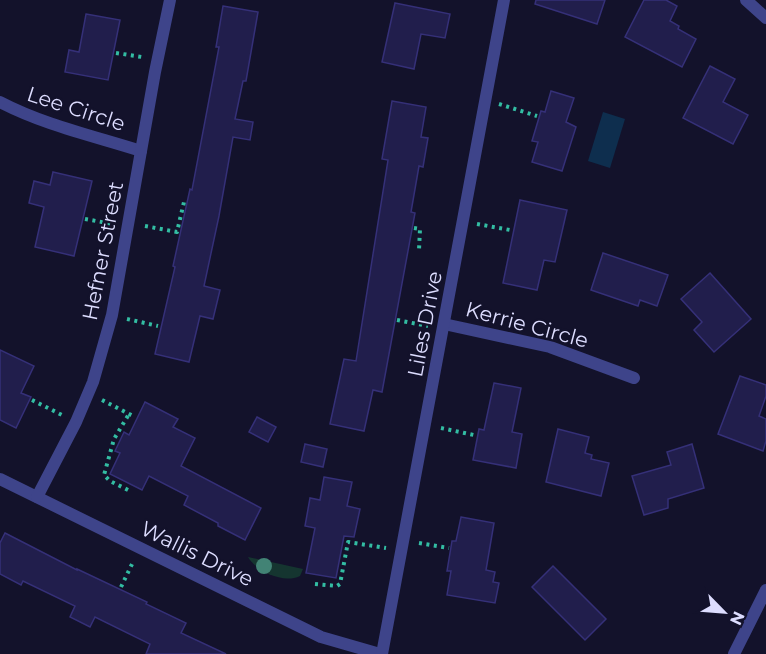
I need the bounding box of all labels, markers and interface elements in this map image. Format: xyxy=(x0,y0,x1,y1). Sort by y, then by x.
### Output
street label: Lee Circle xyxy=(24,81,128,136)
street label: Hefner Street xyxy=(77,179,128,323)
street label: Liles Drive xyxy=(402,269,447,379)
street label: Kerrie Circle xyxy=(463,296,591,353)
street label: Wallis Drive xyxy=(137,516,258,592)
north arrow xyxy=(694,582,754,642)
text: N xyxy=(726,608,748,628)

